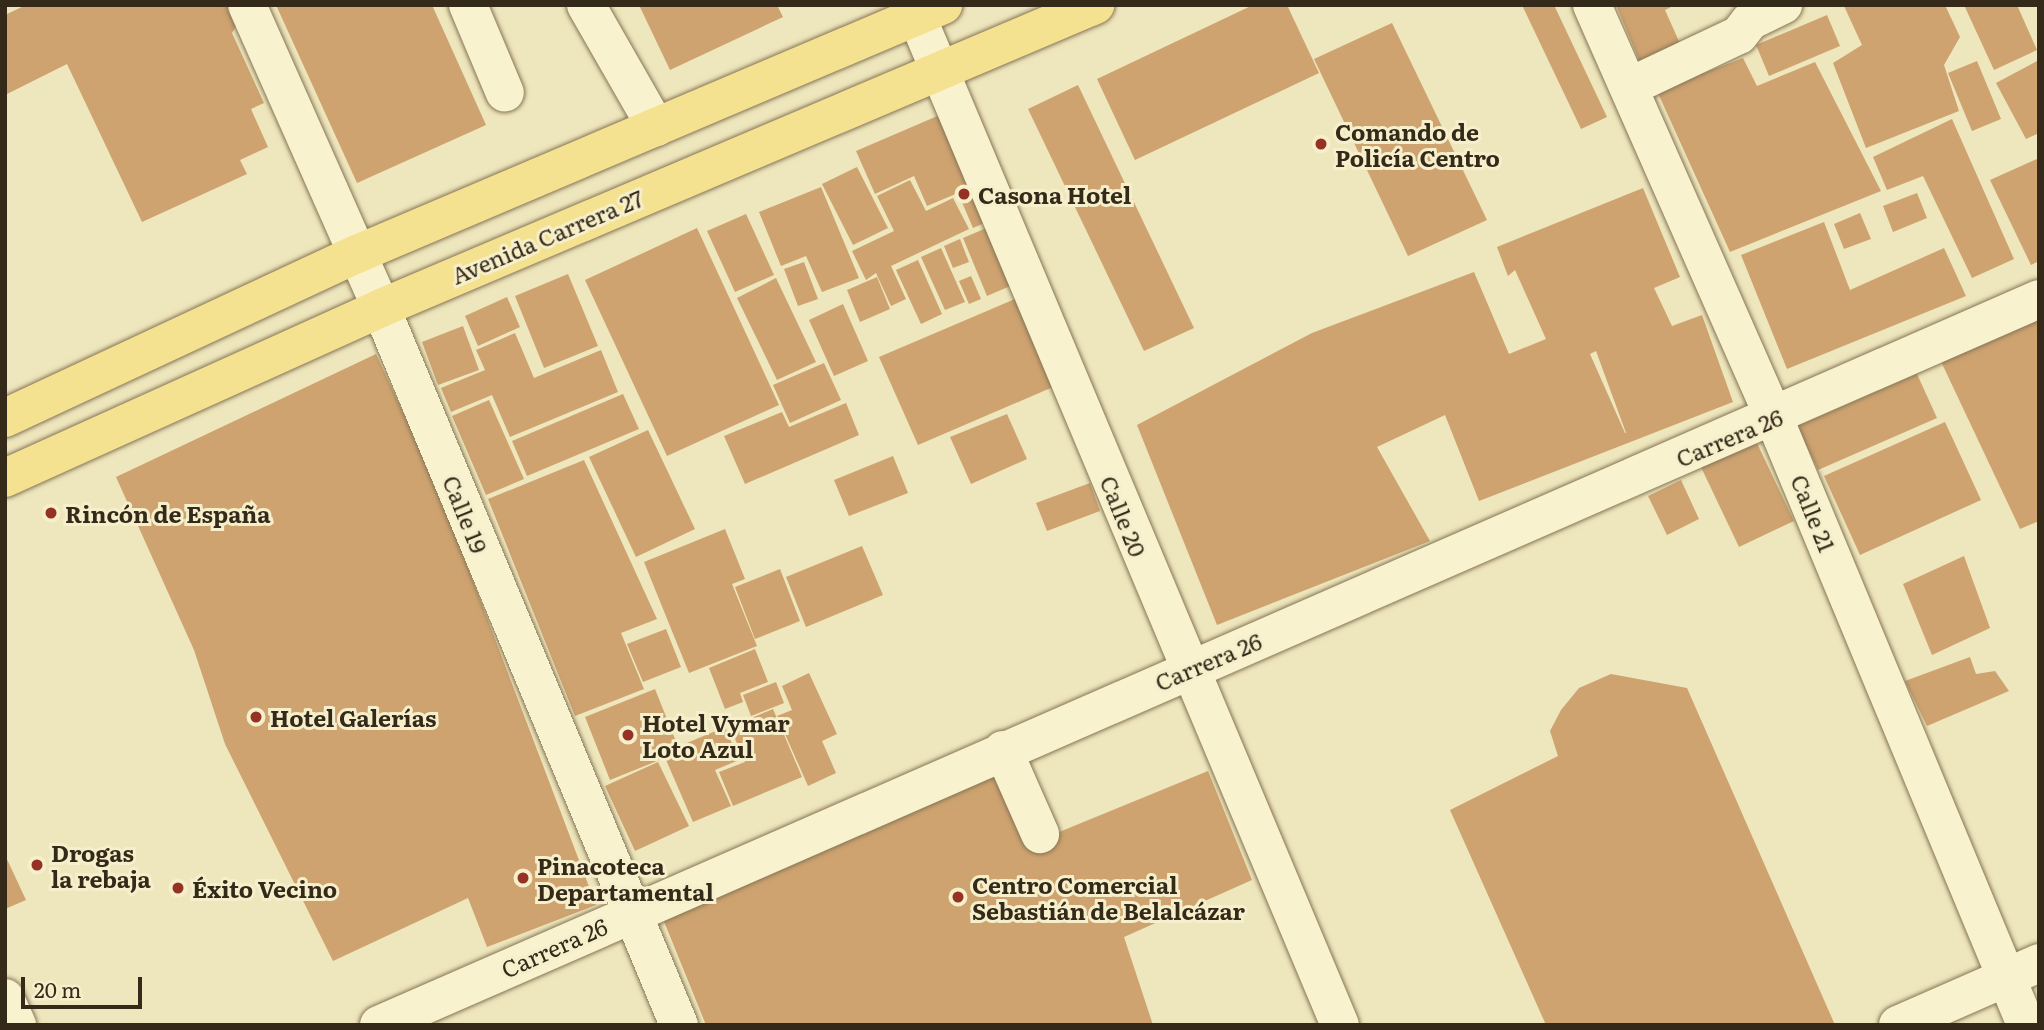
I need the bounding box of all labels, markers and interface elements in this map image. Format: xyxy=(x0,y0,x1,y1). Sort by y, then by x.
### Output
place label: Comando de Policía Centro xyxy=(1335,117,1500,171)
marker: Comando de Policía Centro xyxy=(1313,136,1329,152)
place label: Casona Hotel xyxy=(978,180,1131,208)
street label: Avenida Carrera 27 xyxy=(447,183,647,289)
marker: Casona Hotel xyxy=(956,186,972,202)
street label: Carrera 26 xyxy=(1672,402,1786,472)
street label: Calle 21 xyxy=(1786,470,1842,556)
street label: Calle 19 xyxy=(438,471,494,557)
street label: Calle 20 xyxy=(1095,471,1153,561)
place label: Rincón de España xyxy=(65,499,270,527)
marker: Rincón de España xyxy=(43,505,59,521)
street label: Carrera 26 xyxy=(1151,626,1265,696)
place label: Hotel Galerías xyxy=(270,703,436,731)
place label: Hotel Vymar Loto Azul xyxy=(642,708,790,762)
marker: Hotel Galerías xyxy=(248,709,264,725)
marker: Hotel Vymar Loto Azul xyxy=(620,727,636,743)
place label: Drogas la rebaja xyxy=(51,838,151,892)
place label: Pinacoteca Departamental xyxy=(537,851,714,905)
marker: Drogas la rebaja xyxy=(29,857,45,873)
marker: Pinacoteca Departamental xyxy=(515,870,531,886)
place label: Centro Comercial Sebastián de Belalcázar xyxy=(972,870,1245,924)
place label: Éxito Vecino xyxy=(192,874,337,902)
marker: Éxito Vecino xyxy=(170,880,186,896)
marker: Centro Comercial Sebastián de Belalcázar xyxy=(950,889,966,905)
street label: Carrera 26 xyxy=(497,911,611,983)
scale bar xyxy=(24,964,145,1008)
text: 20 m xyxy=(34,973,81,1004)

